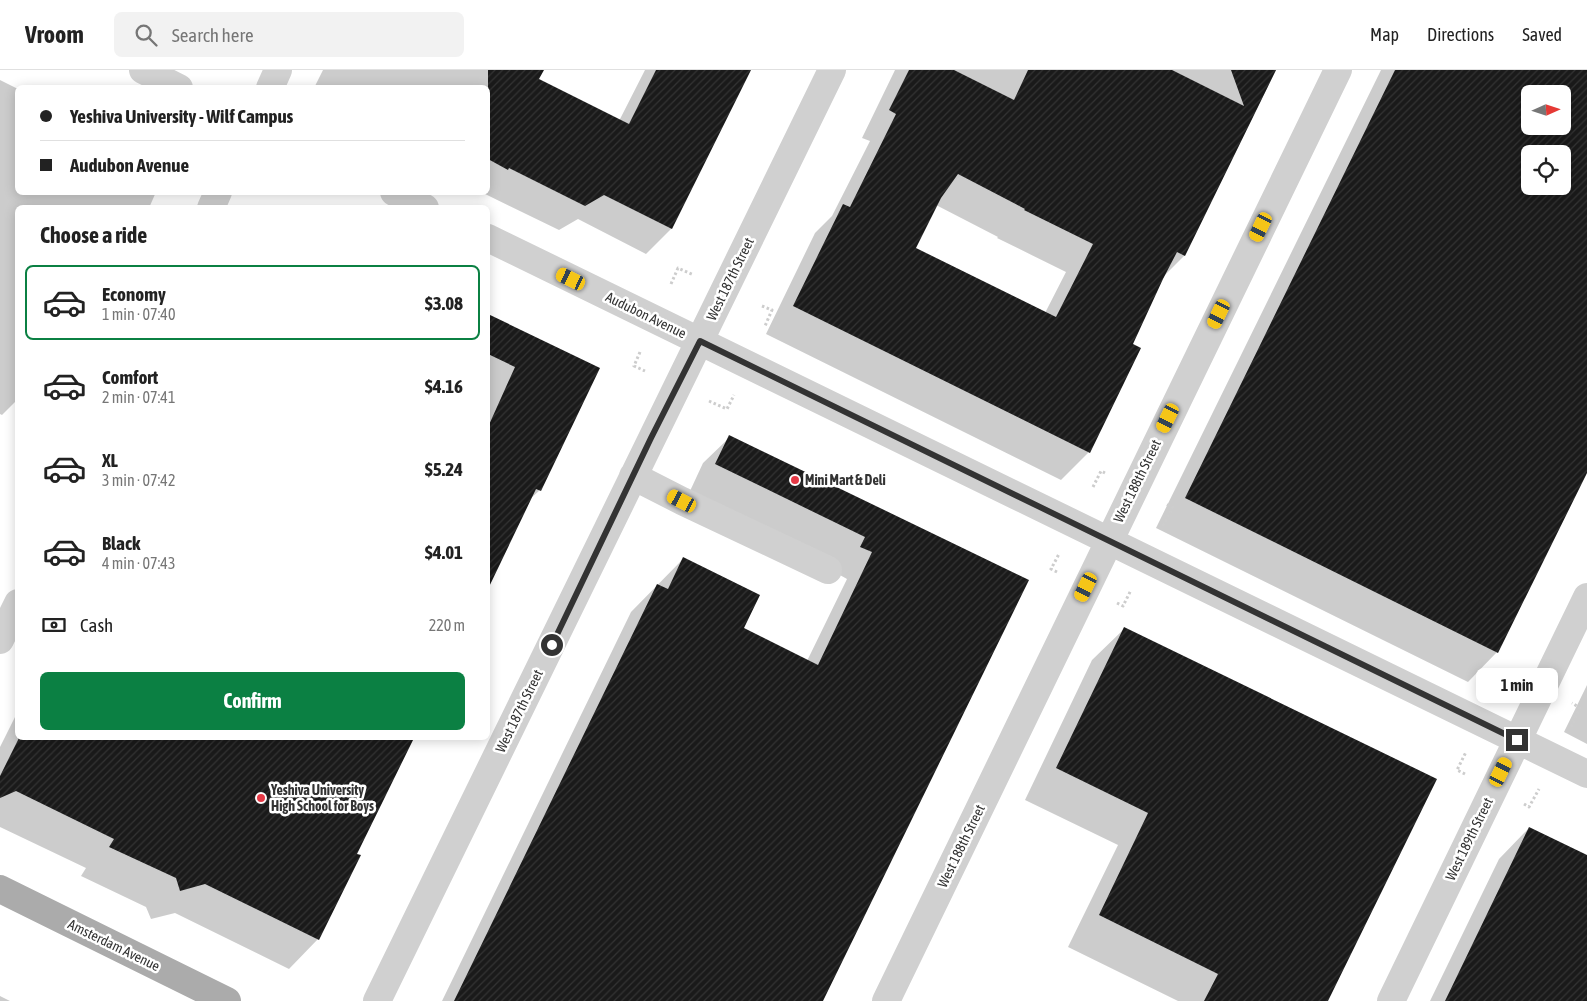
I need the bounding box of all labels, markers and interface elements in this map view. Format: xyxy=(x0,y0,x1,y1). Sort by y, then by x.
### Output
search box xyxy=(114,12,464,57)
text: Vroom xyxy=(25,21,84,48)
icon: search xyxy=(132,21,160,49)
text: Search here xyxy=(172,24,254,46)
text: Map xyxy=(1370,24,1399,45)
text: Directions xyxy=(1427,24,1494,45)
text: Saved xyxy=(1522,24,1562,45)
north arrow xyxy=(1521,85,1571,135)
map controls xyxy=(1521,85,1571,195)
text: Yeshiva University - Wilf Campus xyxy=(70,105,293,127)
button: locate xyxy=(1521,145,1571,195)
text: Audubon Avenue xyxy=(70,154,189,176)
car xyxy=(1247,210,1274,244)
text: Choose a ride xyxy=(40,222,147,248)
street label: West 187th Street xyxy=(703,235,757,323)
car xyxy=(554,266,587,292)
icon: car xyxy=(42,280,87,325)
text: Economy xyxy=(102,283,166,305)
street label: Audubon Avenue xyxy=(603,289,689,341)
text: $3.08 xyxy=(425,292,463,314)
car xyxy=(1205,297,1232,331)
text: 1 min · 07:40 xyxy=(102,305,175,323)
icon: car xyxy=(42,363,87,408)
text: Comfort xyxy=(102,366,158,388)
text: $4.16 xyxy=(425,375,463,397)
text: 2 min · 07:41 xyxy=(102,388,175,406)
car xyxy=(1154,401,1181,435)
street label: West 188th Street xyxy=(1110,437,1164,525)
icon: car xyxy=(42,446,87,491)
text: XL xyxy=(102,449,118,471)
text: $5.24 xyxy=(425,458,463,480)
text: 3 min · 07:42 xyxy=(102,471,175,489)
place label: Mini Mart & Deli xyxy=(805,472,886,488)
marker: Mini Mart & Deli xyxy=(789,474,801,486)
car xyxy=(665,488,698,514)
icon: car xyxy=(42,529,87,574)
text: Black xyxy=(102,532,140,554)
text: $4.01 xyxy=(425,541,463,563)
text: 4 min · 07:43 xyxy=(102,554,175,572)
car xyxy=(1072,570,1099,604)
icon: cash xyxy=(40,611,68,639)
text: Cash xyxy=(80,614,113,636)
text: 220 m xyxy=(429,616,465,634)
route start xyxy=(541,634,563,656)
street label: West 187th Street xyxy=(492,667,546,755)
callout: 1 min xyxy=(1476,668,1558,702)
button: Confirm xyxy=(40,672,465,730)
text: 1 min xyxy=(1501,676,1533,694)
route end xyxy=(1506,729,1528,751)
car xyxy=(1487,755,1514,789)
place label: Yeshiva University High School for Boys xyxy=(270,782,374,814)
marker: Yeshiva University High School for Boys xyxy=(255,792,267,804)
street label: West 189th Street xyxy=(1442,795,1496,883)
street label: West 188th Street xyxy=(934,802,988,890)
street label: Amsterdam Avenue xyxy=(65,916,163,974)

